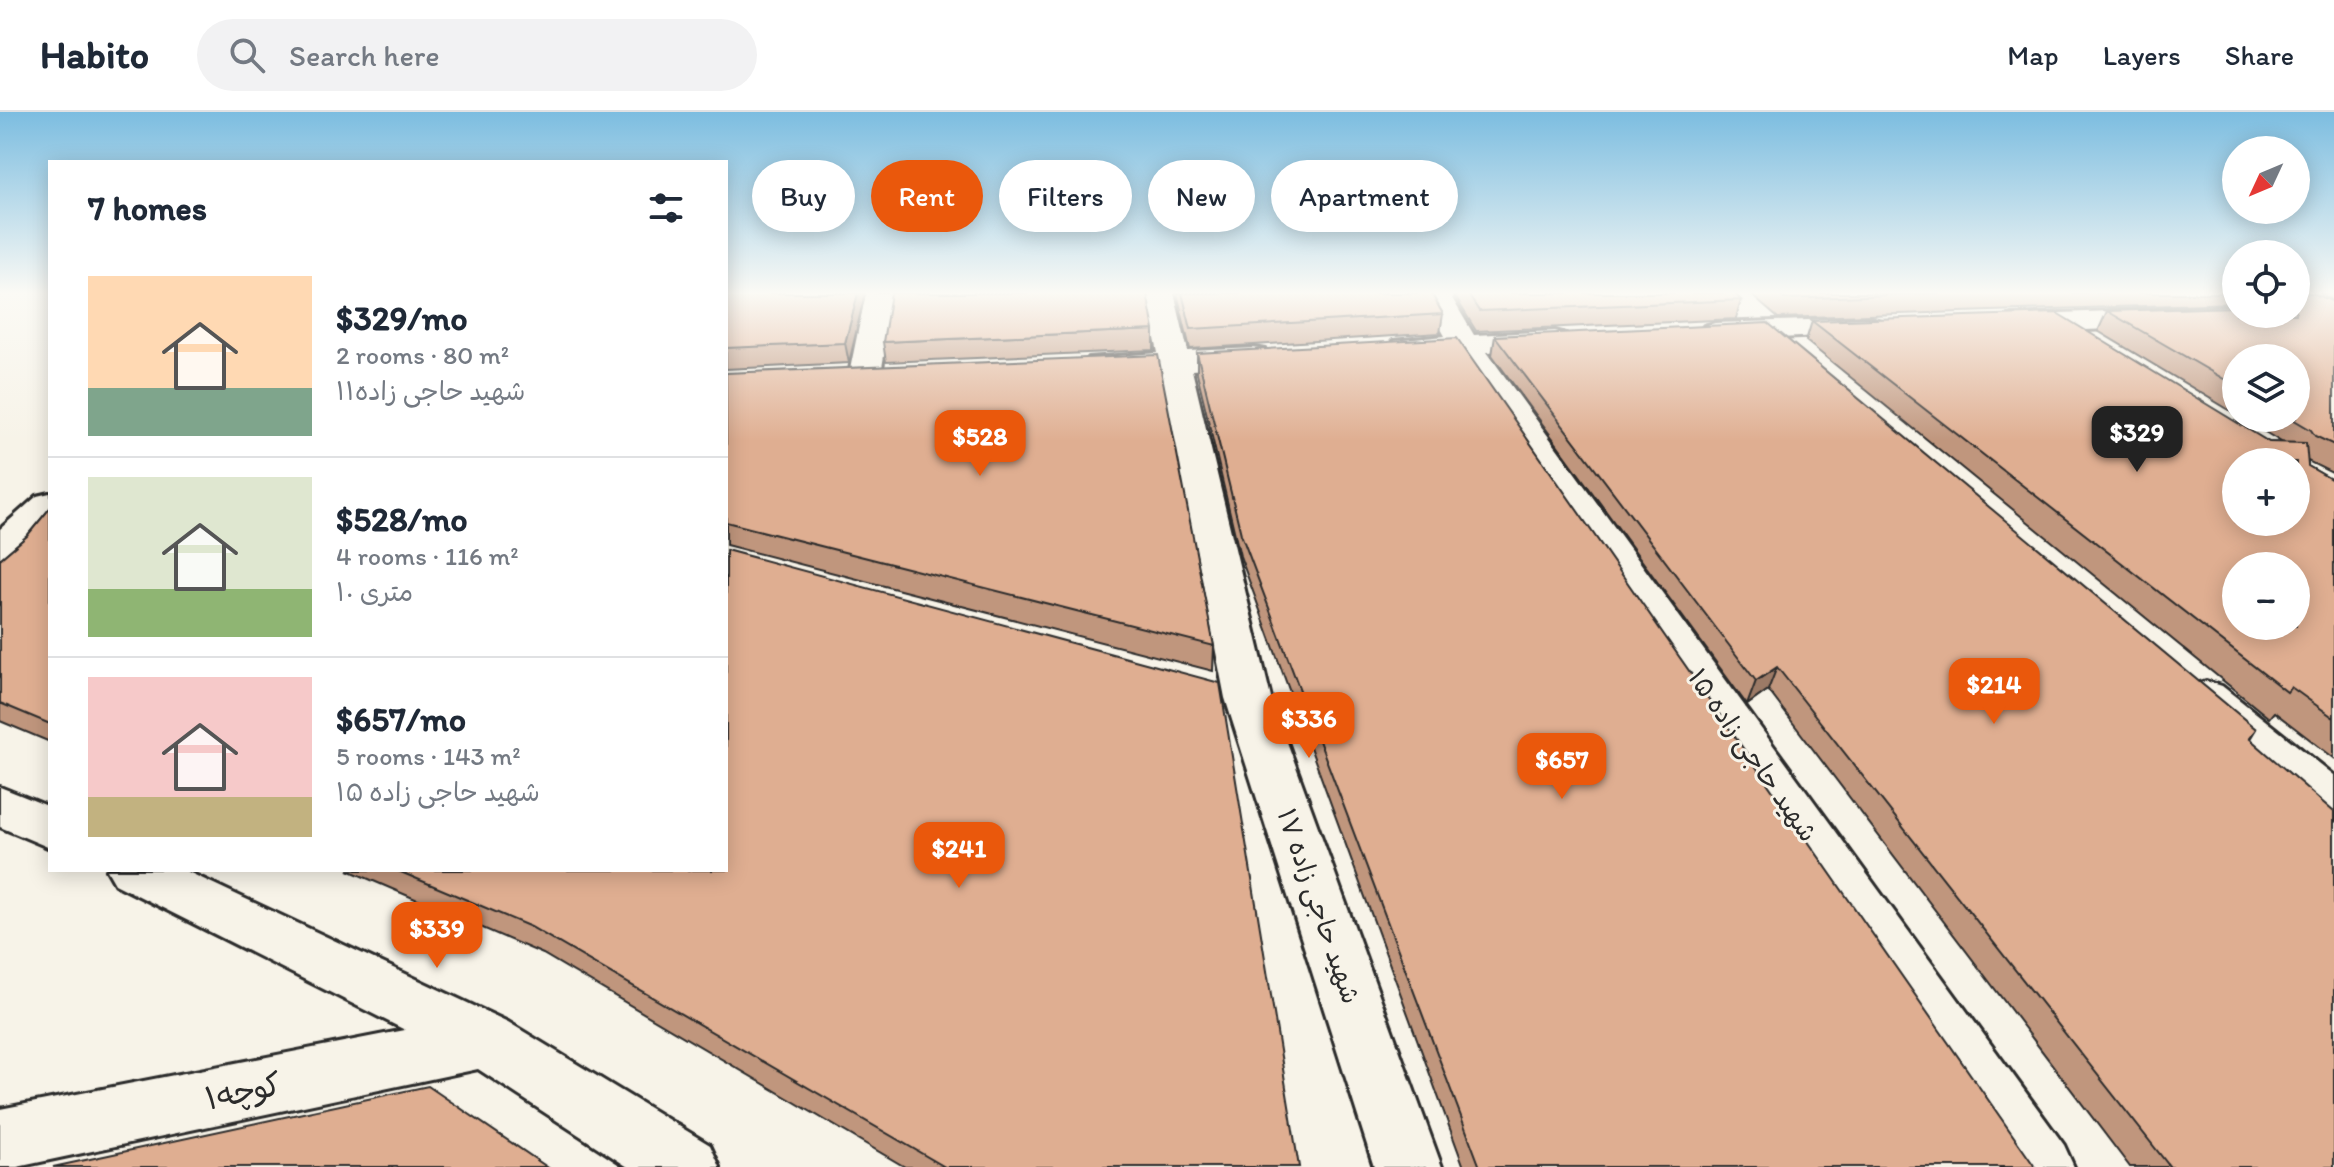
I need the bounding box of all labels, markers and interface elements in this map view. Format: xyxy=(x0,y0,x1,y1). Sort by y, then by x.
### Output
search box xyxy=(197,19,757,91)
text: Habito xyxy=(40,32,149,78)
icon: search xyxy=(225,33,269,77)
text: Search here xyxy=(289,37,440,74)
text: Map xyxy=(2007,38,2059,72)
text: Layers xyxy=(2103,38,2181,72)
text: Share xyxy=(2225,38,2294,72)
north arrow xyxy=(2222,136,2310,224)
map controls xyxy=(2222,136,2310,640)
chip: Buy xyxy=(752,160,855,232)
chip: Rent xyxy=(871,160,983,232)
chip: Filters xyxy=(999,160,1132,232)
chip: New xyxy=(1148,160,1255,232)
chip: Apartment xyxy=(1271,160,1458,232)
icon: filters xyxy=(644,186,688,230)
text: 7 homes xyxy=(88,188,207,229)
button: locate xyxy=(2222,240,2310,328)
text: $329/mo xyxy=(336,298,468,339)
icon: home xyxy=(152,308,248,404)
text: 2 rooms · 80 m² xyxy=(336,339,509,371)
button: layers xyxy=(2222,344,2310,432)
text: شهید حاجی زاده۱۱ xyxy=(336,375,525,407)
pin: $329 xyxy=(2090,406,2184,474)
pin: $528 xyxy=(933,410,1027,478)
text: $329 xyxy=(2110,416,2164,448)
text: $528 xyxy=(953,420,1007,452)
button: + xyxy=(2222,448,2310,536)
text: $528/mo xyxy=(336,499,468,540)
icon: home xyxy=(152,509,248,605)
text: 4 rooms · 116 m² xyxy=(336,540,519,572)
button: − xyxy=(2222,552,2310,640)
text: ۱۰ متری xyxy=(336,576,413,608)
pin: $214 xyxy=(1947,658,2041,726)
street label: شهید حاجی زاده ۱۵ xyxy=(1681,662,1825,848)
text: $214 xyxy=(1967,668,2021,700)
pin: $336 xyxy=(1262,692,1356,760)
text: $657/mo xyxy=(336,699,466,740)
text: $336 xyxy=(1281,702,1337,734)
icon: home xyxy=(152,709,248,805)
pin: $657 xyxy=(1515,733,1609,801)
text: 5 rooms · 143 m² xyxy=(336,740,521,772)
text: $657 xyxy=(1535,743,1589,775)
text: شهید حاجی زاده ۱۵ xyxy=(336,776,540,808)
street label: شهید حاجی زاده ۱۷ xyxy=(1270,804,1367,1008)
pin: $241 xyxy=(912,822,1006,890)
text: $241 xyxy=(932,832,986,864)
pin: $339 xyxy=(390,902,484,970)
text: $339 xyxy=(409,912,465,944)
street label: کوچه۱ xyxy=(201,1064,285,1119)

